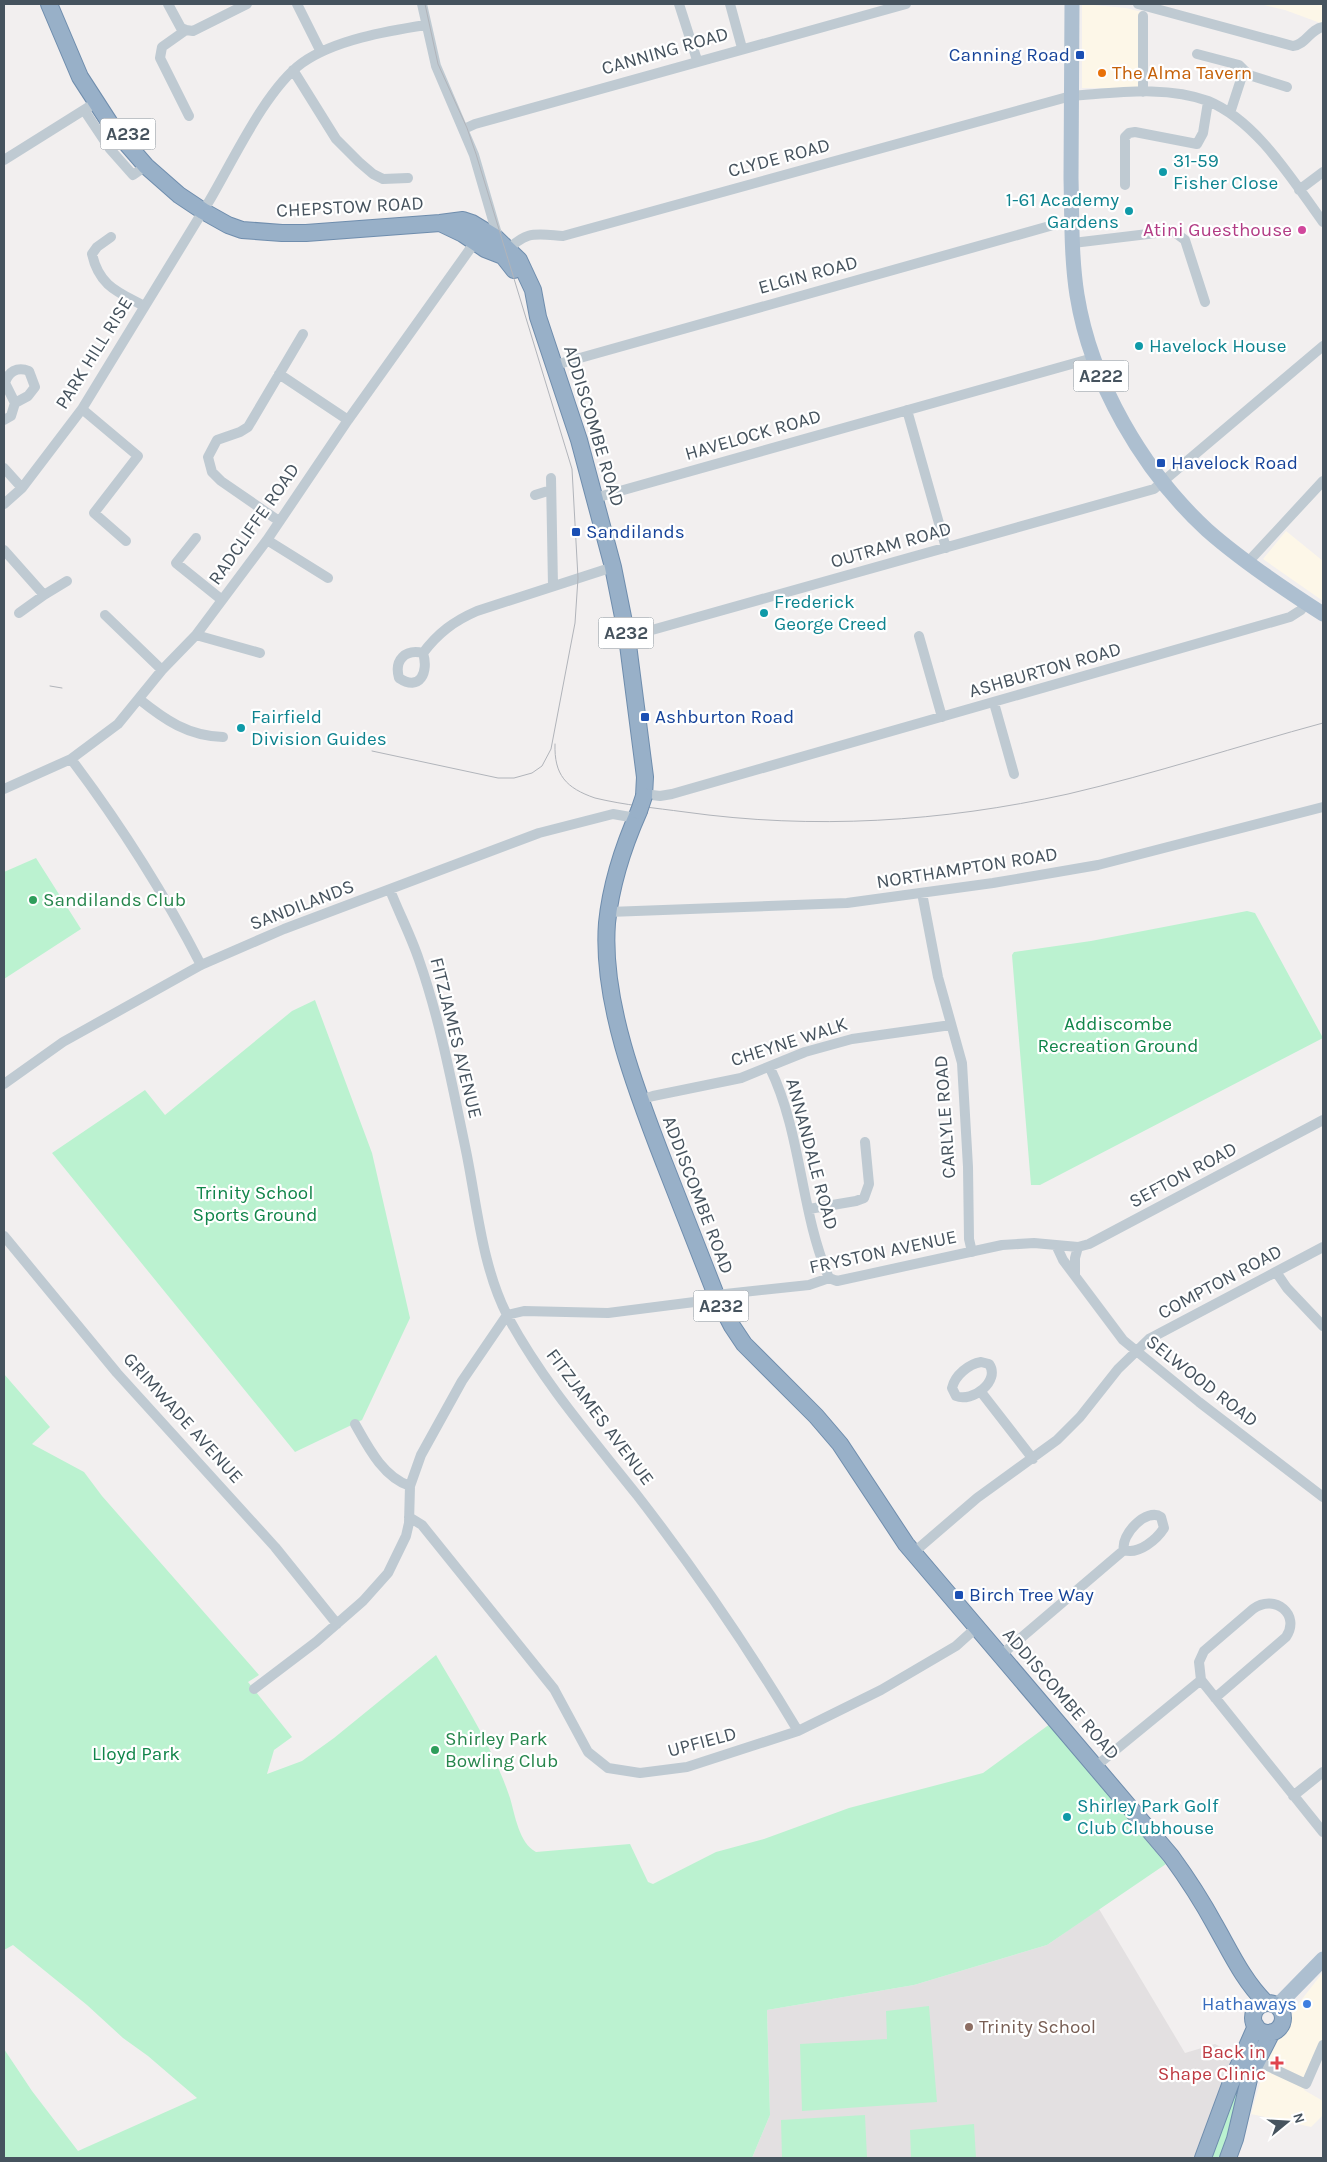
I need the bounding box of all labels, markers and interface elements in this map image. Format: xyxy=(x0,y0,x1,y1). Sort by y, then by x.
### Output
street label: CANNING ROAD xyxy=(599,22,731,80)
place label: Canning Road xyxy=(949,44,1070,66)
marker: Canning Road xyxy=(1074,49,1086,61)
place label: The Alma Tavern xyxy=(1112,62,1252,84)
marker: The Alma Tavern xyxy=(1096,67,1108,79)
road number: A232 xyxy=(100,118,156,150)
street label: CLYDE ROAD xyxy=(726,134,832,182)
place label: 31-59 Fisher Close xyxy=(1173,150,1278,194)
marker: 31-59 Fisher Close xyxy=(1157,166,1169,178)
place label: 1-61 Academy Gardens xyxy=(1006,189,1119,233)
street label: CHEPSTOW ROAD xyxy=(276,192,424,222)
marker: 1-61 Academy Gardens xyxy=(1123,205,1135,217)
place label: Atini Guesthouse xyxy=(1143,219,1292,241)
marker: Atini Guesthouse xyxy=(1296,224,1308,236)
street label: ELGIN ROAD xyxy=(756,251,860,299)
street label: PARK HILL RISE xyxy=(51,293,137,413)
place label: Havelock House xyxy=(1149,335,1287,357)
marker: Havelock House xyxy=(1133,340,1145,352)
street label: ADDISCOMBE ROAD xyxy=(559,343,629,509)
road number: A222 xyxy=(1074,361,1128,392)
street label: HAVELOCK ROAD xyxy=(682,405,824,465)
place label: Havelock Road xyxy=(1171,452,1298,474)
marker: Havelock Road xyxy=(1155,457,1167,469)
street label: RADCLIFFE ROAD xyxy=(204,459,304,589)
street label: OUTRAM ROAD xyxy=(828,517,954,573)
place label: Sandilands xyxy=(586,521,685,543)
marker: Sandilands xyxy=(570,526,582,538)
place label: Frederick George Creed xyxy=(774,591,887,635)
marker: Frederick George Creed xyxy=(758,607,770,619)
road number: A232 xyxy=(598,618,654,648)
street label: ASHBURTON ROAD xyxy=(966,638,1124,702)
place label: Fairfield Division Guides xyxy=(251,706,387,750)
place label: Ashburton Road xyxy=(655,706,794,728)
marker: Ashburton Road xyxy=(639,711,651,723)
marker: Fairfield Division Guides xyxy=(235,722,247,734)
street label: NORTHAMPTON ROAD xyxy=(875,843,1059,893)
street label: SANDILANDS xyxy=(247,875,357,935)
place label: Sandilands Club xyxy=(43,889,186,911)
marker: Sandilands Club xyxy=(27,894,39,906)
street label: FITZJAMES AVENUE xyxy=(425,955,487,1121)
street label: CHEYNE WALK xyxy=(728,1013,851,1071)
park label: Addiscombe Recreation Ground xyxy=(1037,1013,1199,1057)
street label: CARLYLE ROAD xyxy=(930,1055,960,1179)
street label: ANNANDALE ROAD xyxy=(781,1076,843,1232)
street label: ADDISCOMBE ROAD xyxy=(658,1113,738,1277)
street label: SEFTON ROAD xyxy=(1125,1137,1241,1213)
park label: Trinity School Sports Ground xyxy=(192,1182,318,1226)
street label: FRYSTON AVENUE xyxy=(807,1226,959,1278)
street label: COMPTON ROAD xyxy=(1154,1240,1286,1324)
road number: A232 xyxy=(694,1290,748,1322)
street label: SELWOOD ROAD xyxy=(1142,1330,1262,1432)
street label: FITZJAMES AVENUE xyxy=(541,1344,659,1490)
street label: GRIMWADE AVENUE xyxy=(119,1348,247,1488)
place label: Birch Tree Way xyxy=(969,1584,1094,1606)
marker: Birch Tree Way xyxy=(953,1589,965,1601)
street label: ADDISCOMBE ROAD xyxy=(998,1624,1124,1764)
street label: UPFIELD xyxy=(665,1722,739,1762)
place label: Shirley Park Bowling Club xyxy=(445,1728,558,1772)
park label: Lloyd Park xyxy=(92,1743,180,1765)
marker: Shirley Park Bowling Club xyxy=(429,1744,441,1756)
place label: Shirley Park Golf Club Clubhouse xyxy=(1077,1795,1219,1839)
marker: Shirley Park Golf Club Clubhouse xyxy=(1061,1811,1073,1823)
place label: Hathaways xyxy=(1202,1993,1297,2015)
marker: Hathaways xyxy=(1301,1998,1313,2010)
place label: Trinity School xyxy=(979,2016,1096,2038)
marker: Trinity School xyxy=(963,2021,975,2033)
place label: Back in Shape Clinic xyxy=(1158,2041,1266,2085)
marker: Back in Shape Clinic xyxy=(1270,2056,1284,2070)
north arrow xyxy=(1262,2097,1312,2147)
text: N xyxy=(1289,2111,1309,2126)

